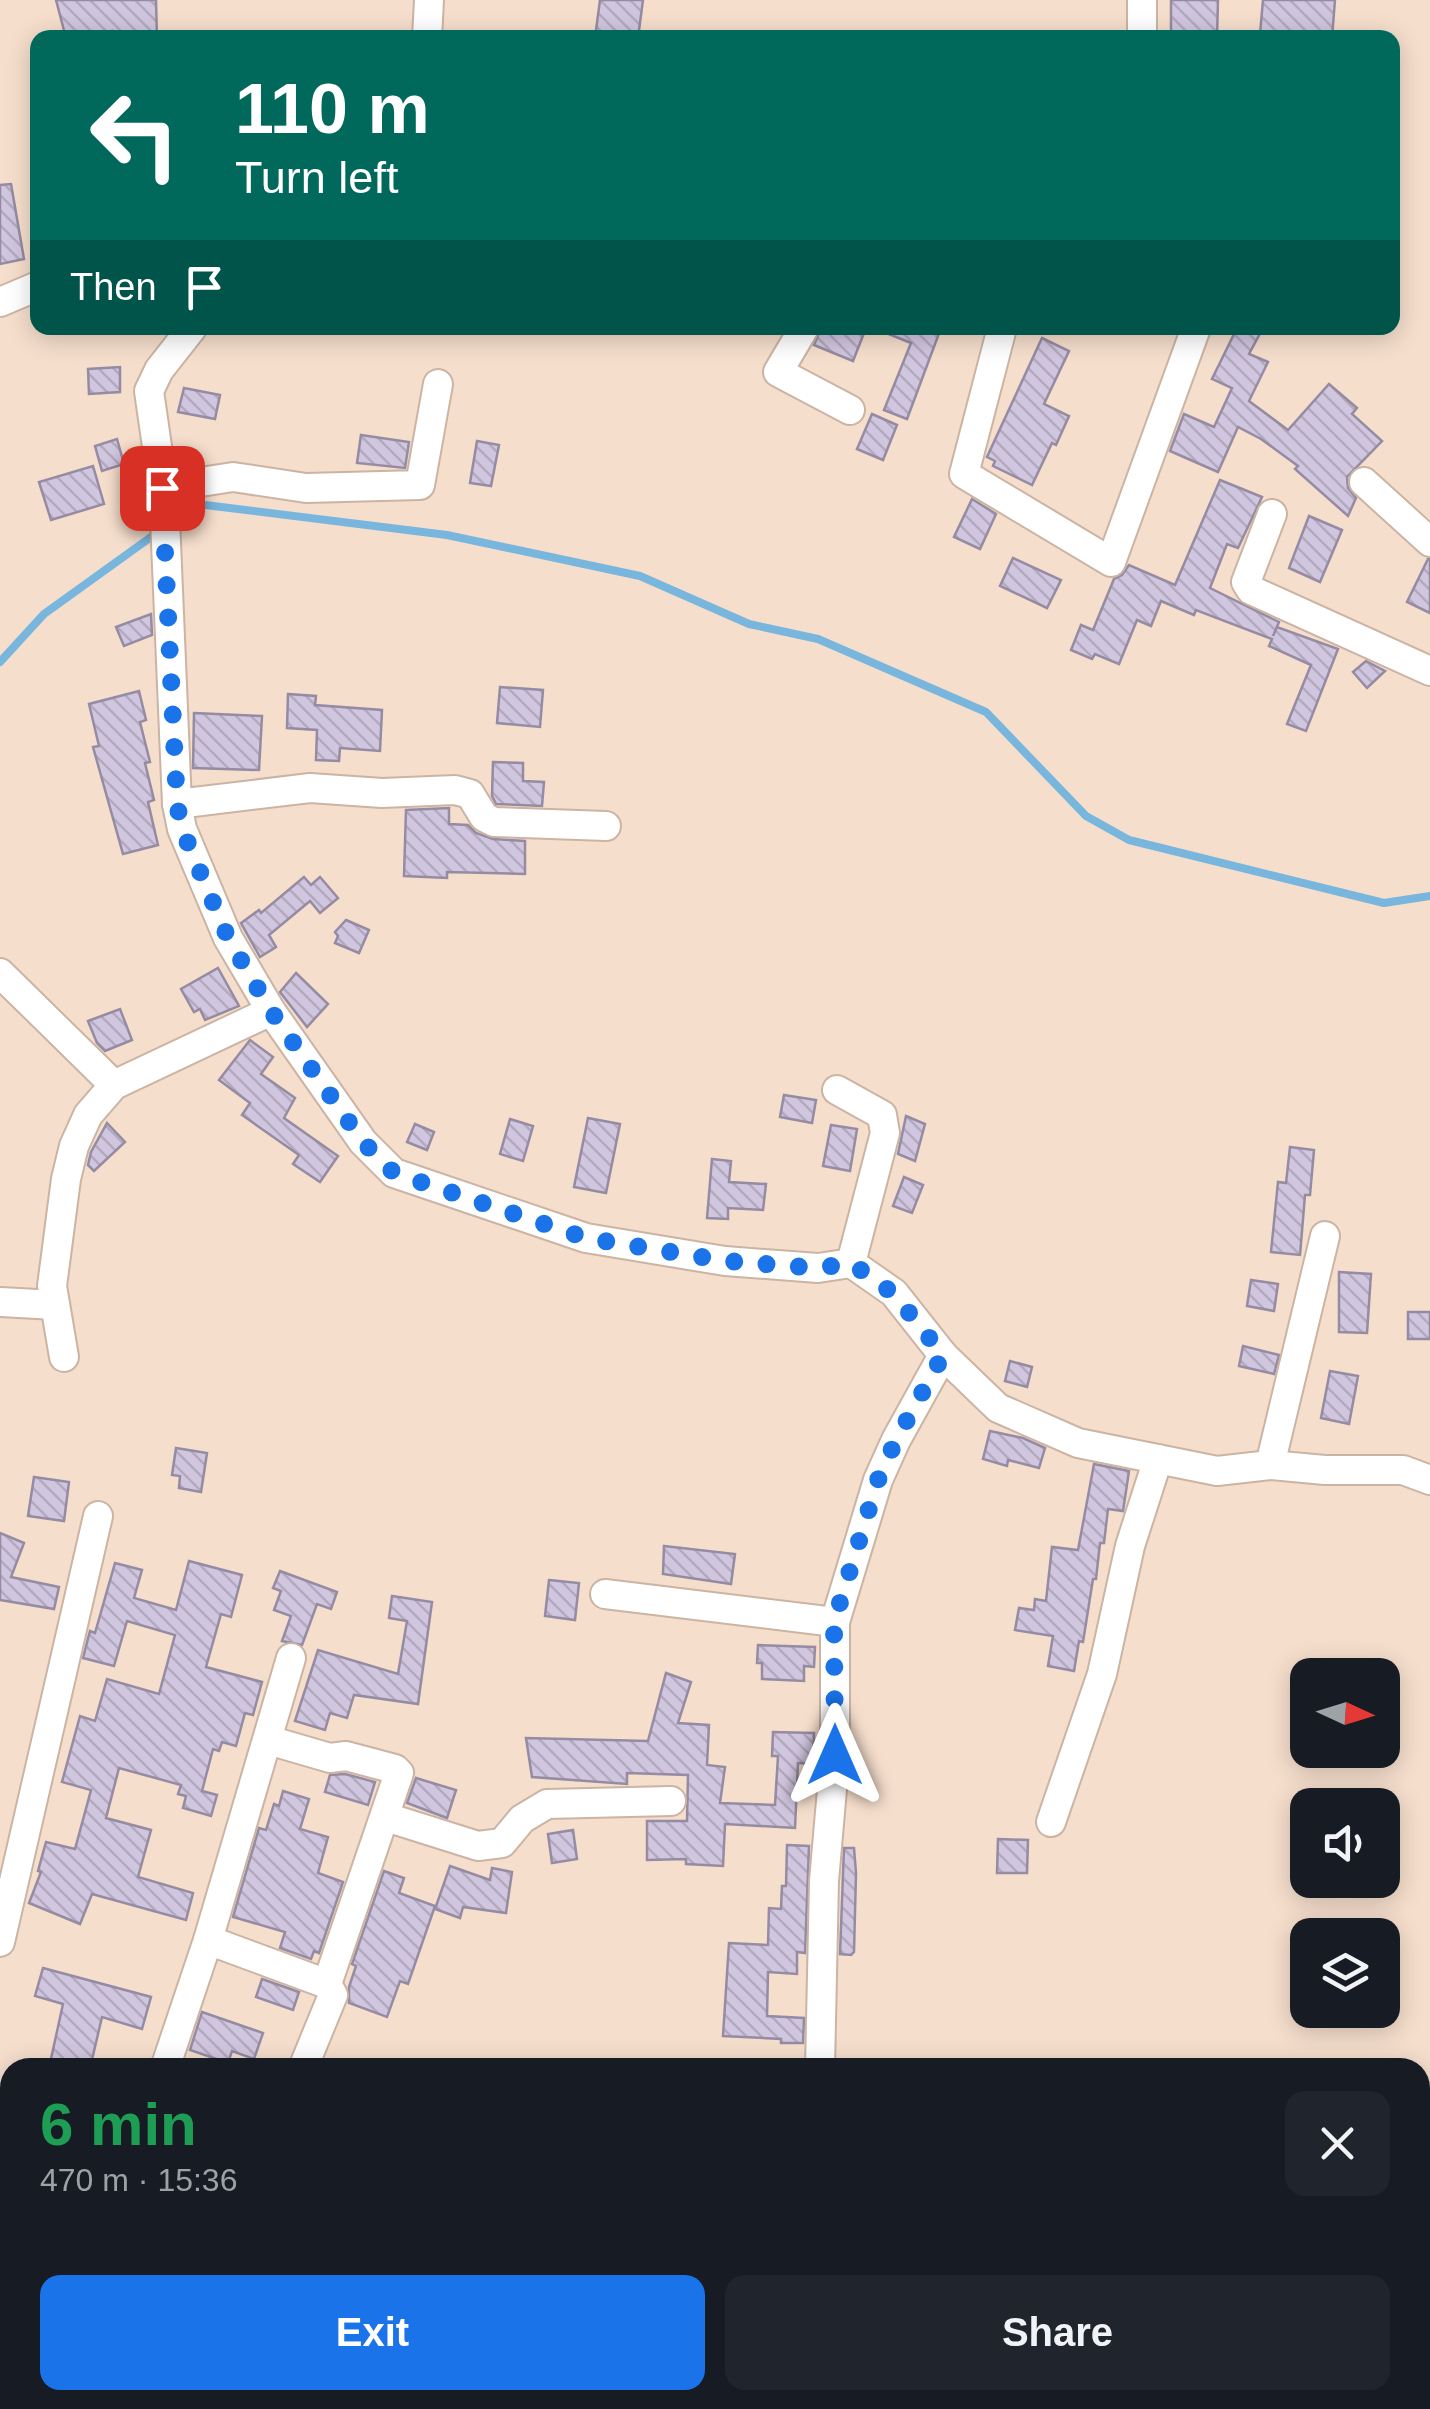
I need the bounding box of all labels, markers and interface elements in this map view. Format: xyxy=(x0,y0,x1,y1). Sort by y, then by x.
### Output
icon: left xyxy=(70,70,200,200)
text: 110 m xyxy=(235,70,430,148)
text: Turn left xyxy=(235,152,398,203)
icon: arrive xyxy=(177,260,232,315)
text: Then xyxy=(70,266,157,308)
pin xyxy=(120,446,205,531)
icon: arrive xyxy=(135,461,190,516)
north arrow xyxy=(1290,1658,1400,1768)
map controls xyxy=(1290,1658,1400,2028)
position arrow xyxy=(783,1703,887,1807)
button: sound xyxy=(1290,1788,1400,1898)
button: layers xyxy=(1290,1918,1400,2028)
text: 6 min xyxy=(40,2091,197,2158)
button: close xyxy=(1285,2091,1390,2196)
text: 470 m · 15:36 xyxy=(40,2162,237,2198)
button: Exit xyxy=(40,2275,705,2390)
button: Share xyxy=(725,2275,1390,2390)

